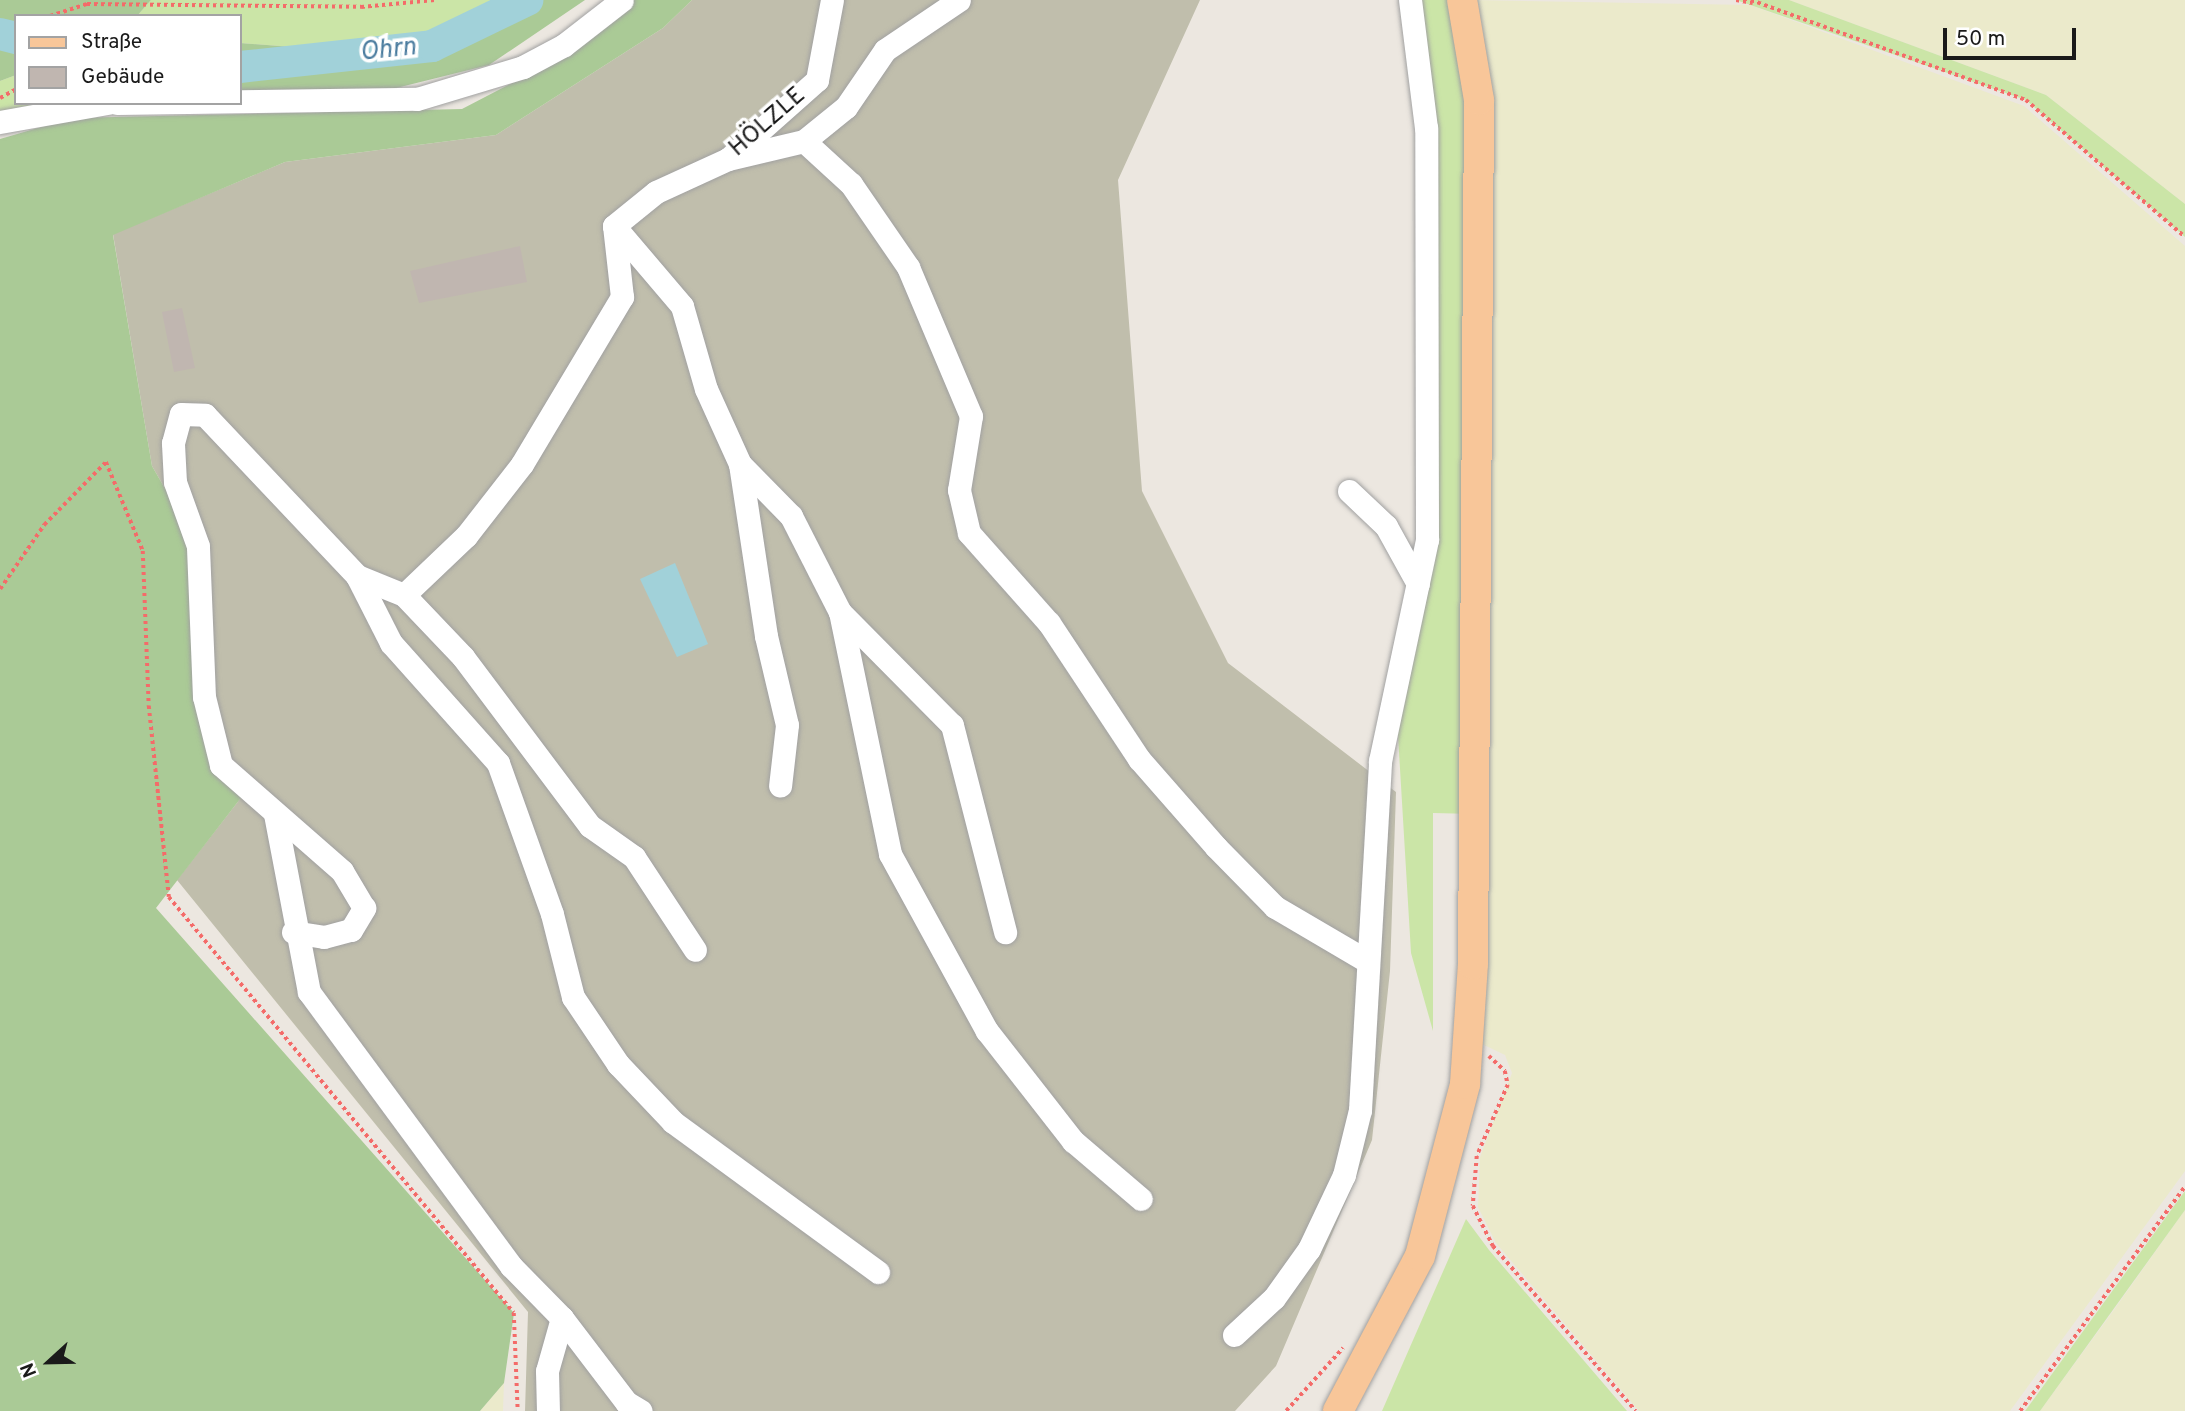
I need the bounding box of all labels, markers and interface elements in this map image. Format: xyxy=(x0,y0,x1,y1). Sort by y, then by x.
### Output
legend xyxy=(14,14,242,105)
scale bar xyxy=(1947,14,2080,58)
text: 50 m xyxy=(1956,26,2005,53)
text: Straße xyxy=(81,29,142,56)
water label: Ohrn xyxy=(358,33,418,69)
text: Gebäude xyxy=(81,64,164,91)
street label: HÖLZLE xyxy=(724,82,812,164)
north arrow xyxy=(14,1327,84,1397)
text: N xyxy=(16,1359,43,1381)

